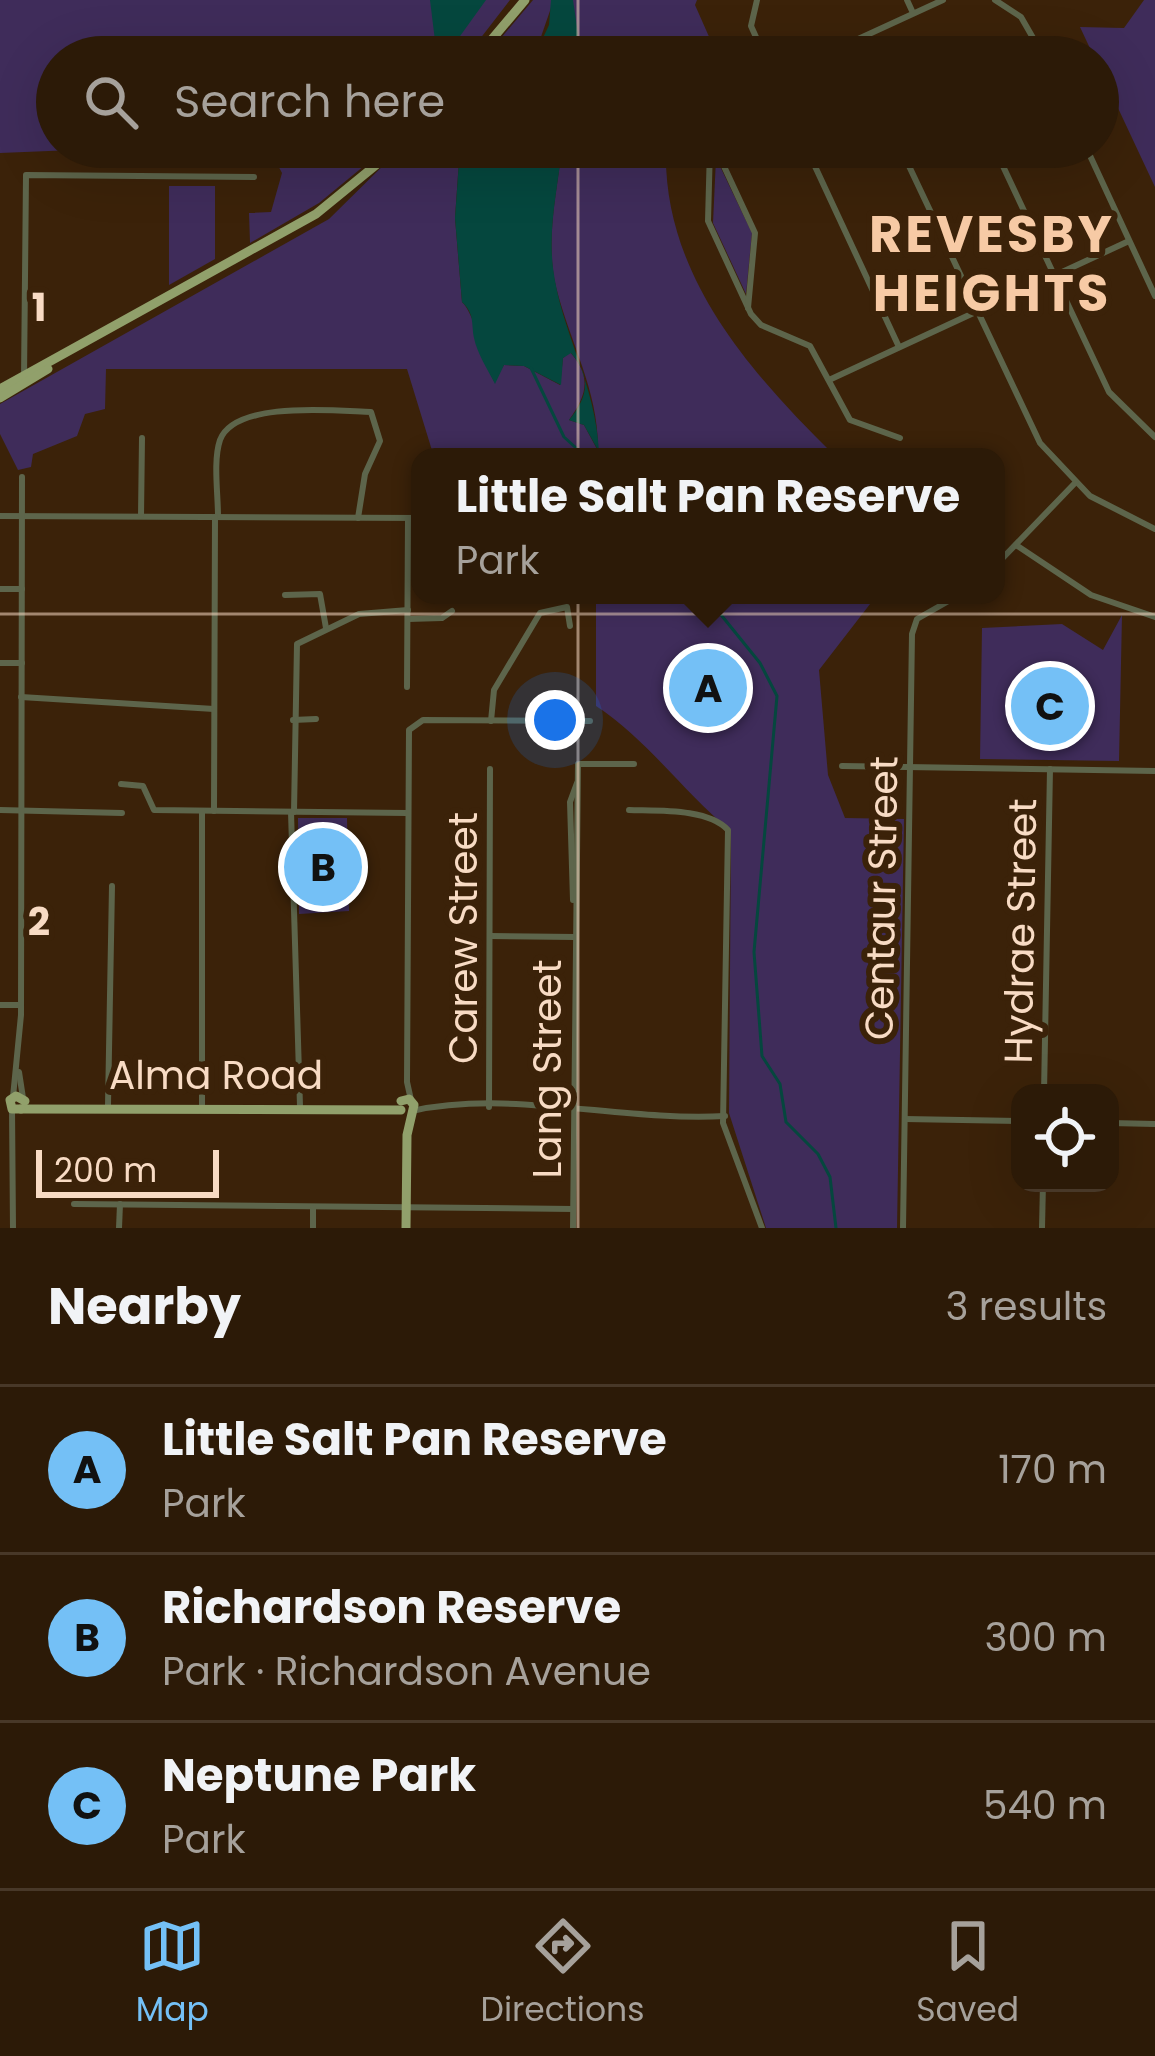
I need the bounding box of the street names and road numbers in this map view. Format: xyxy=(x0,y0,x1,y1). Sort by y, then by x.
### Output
street label: Centaur Street xyxy=(852,756,911,1040)
street label: Hydrae Street xyxy=(991,798,1050,1064)
street label: Carew Street xyxy=(436,812,491,1064)
street label: Lang Street xyxy=(520,959,575,1179)
street label: Alma Road xyxy=(109,1048,323,1103)

